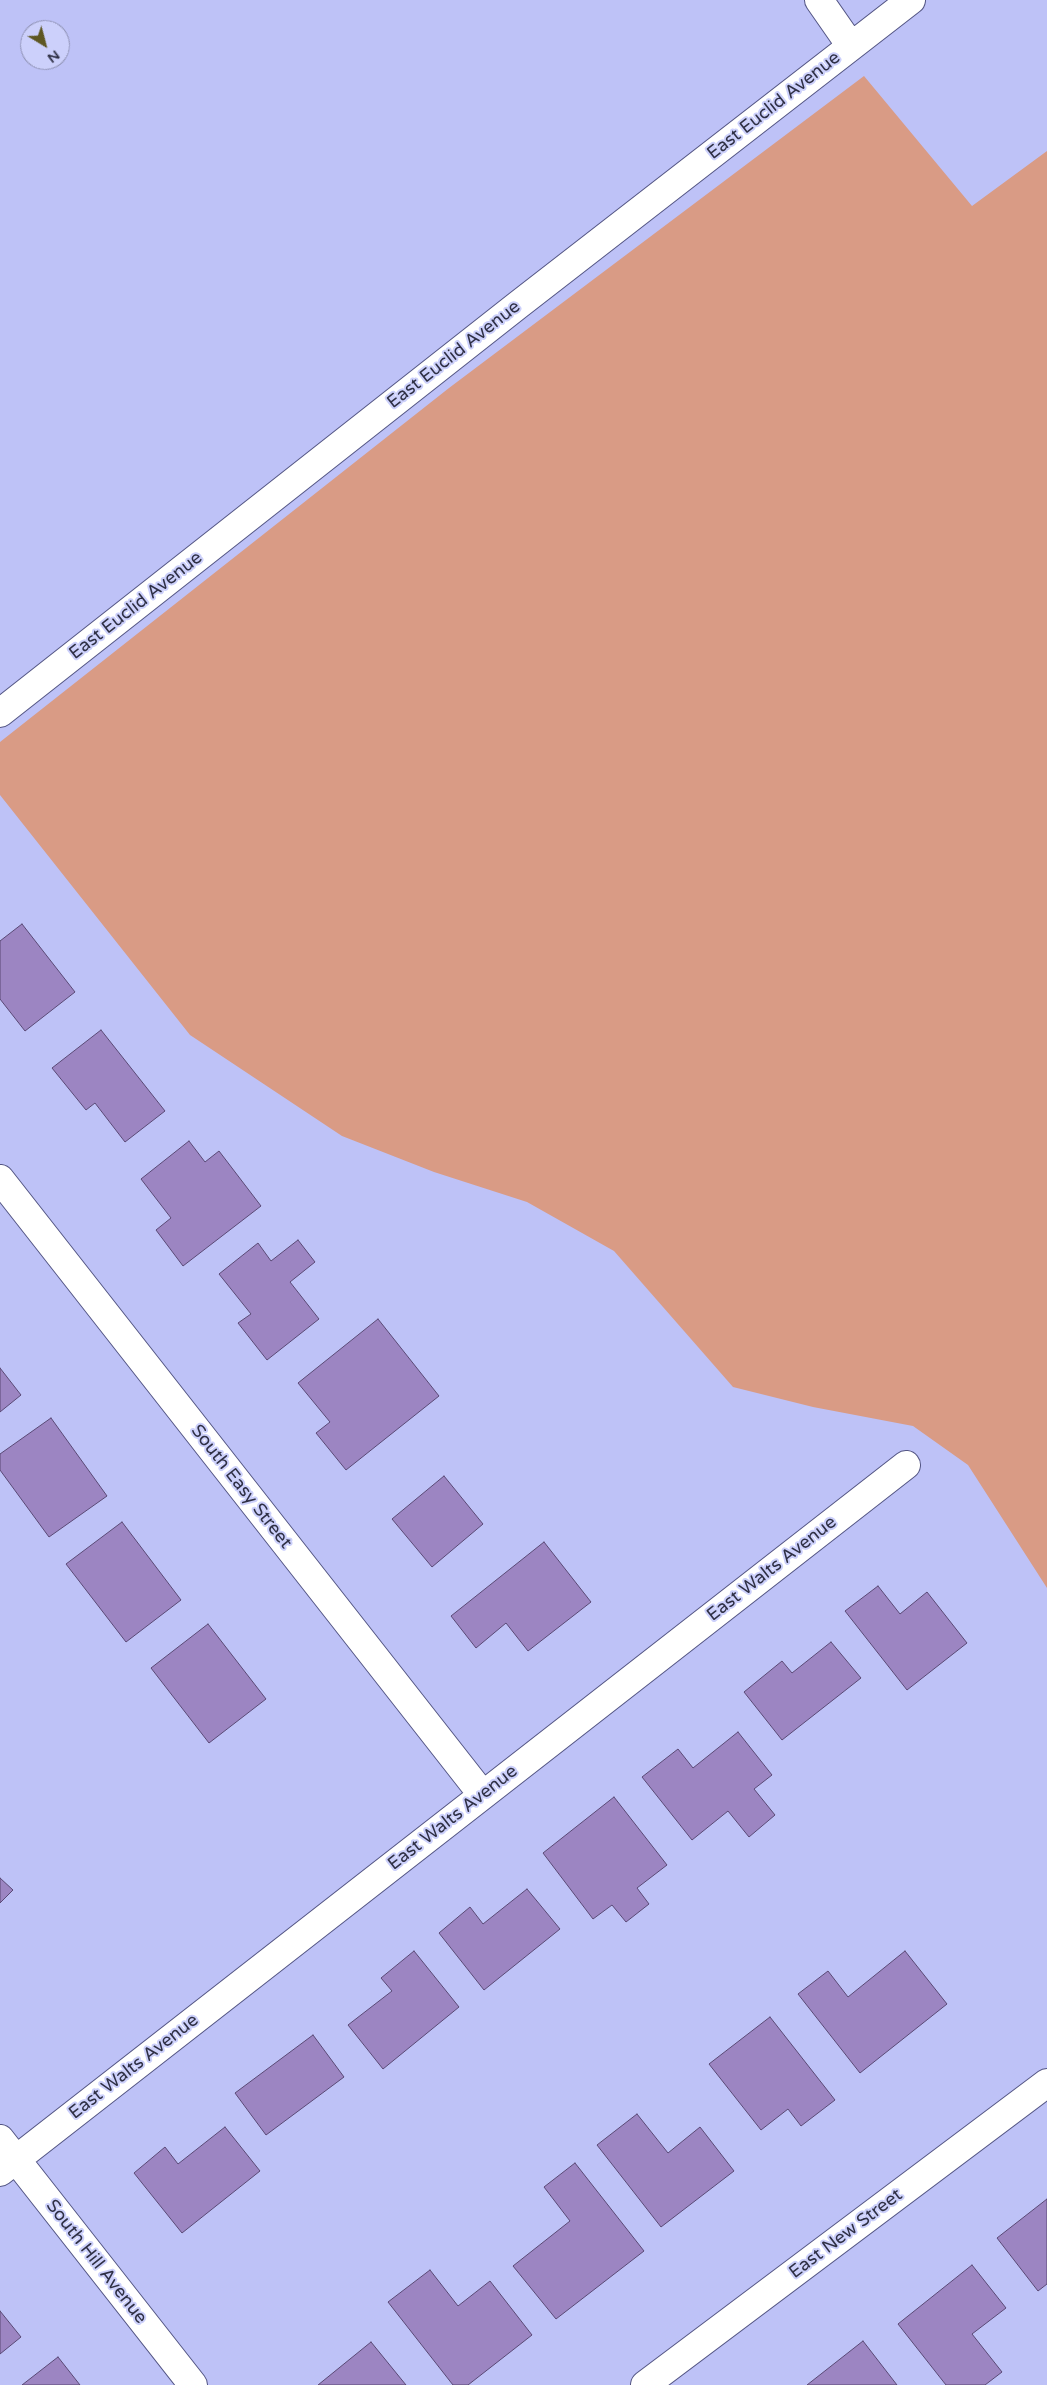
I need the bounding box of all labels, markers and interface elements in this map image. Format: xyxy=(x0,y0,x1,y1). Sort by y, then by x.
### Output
north arrow xyxy=(20,20,70,70)
text: N xyxy=(44,46,63,67)
street label: East Euclid Avenue xyxy=(703,47,845,165)
street label: East Euclid Avenue xyxy=(383,296,525,414)
street label: East Euclid Avenue xyxy=(65,547,207,665)
street label: South Easy Street xyxy=(186,1421,296,1553)
street label: East Walts Avenue xyxy=(703,1512,841,1626)
street label: East Walts Avenue xyxy=(384,1761,522,1875)
street label: East Walts Avenue xyxy=(65,2010,203,2124)
street label: East New Street xyxy=(785,2184,907,2284)
street label: South Hill Avenue xyxy=(41,2196,151,2328)

